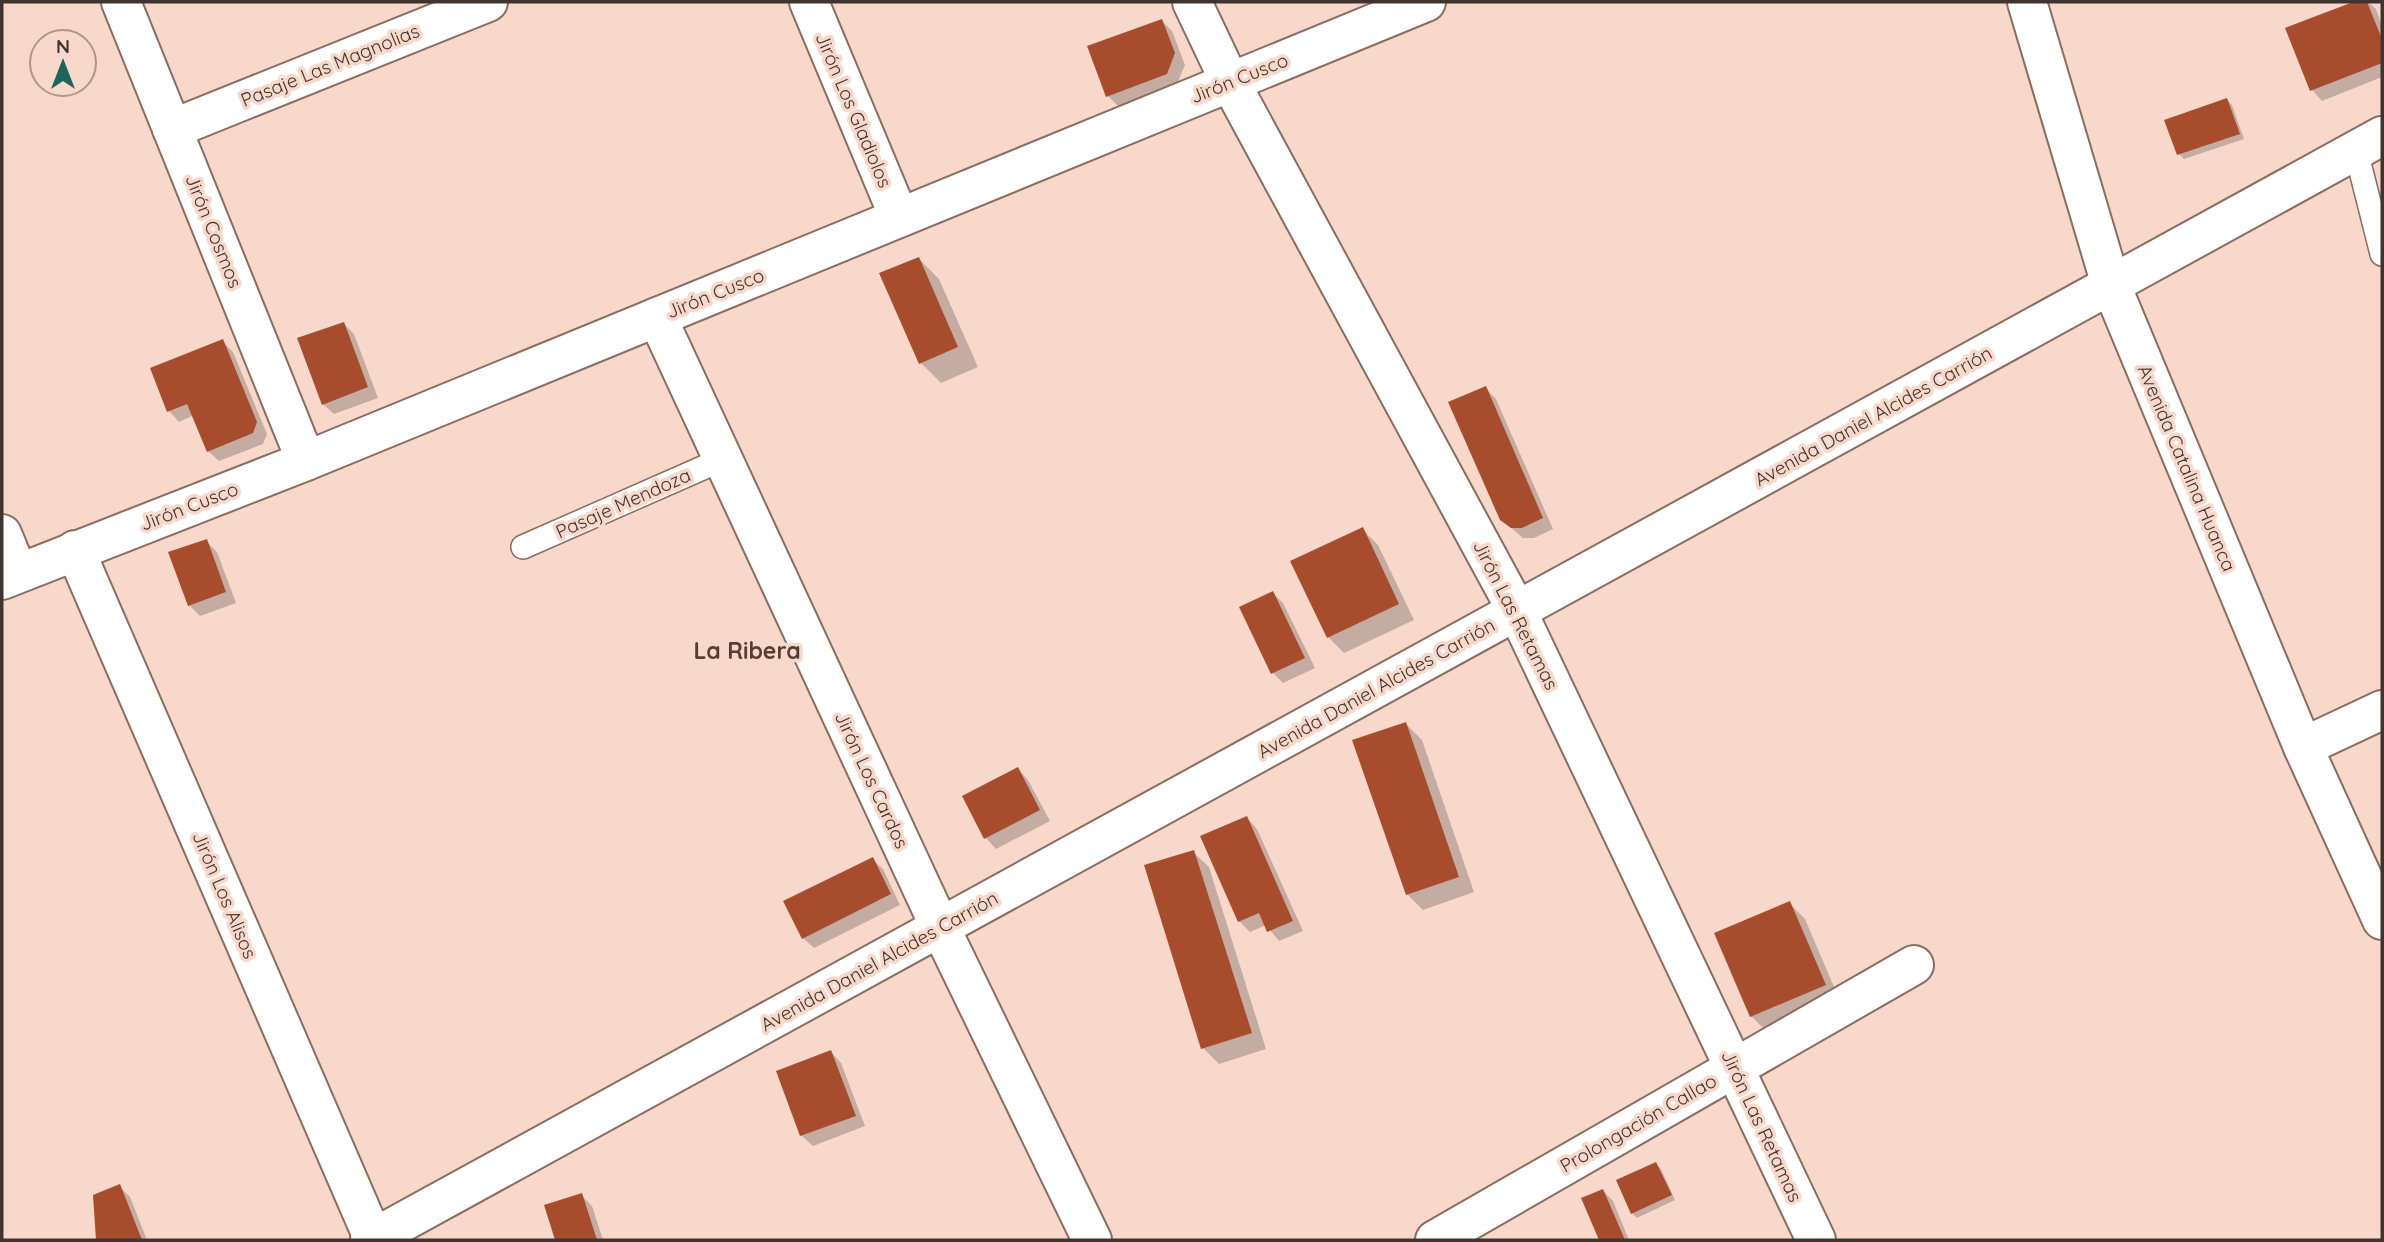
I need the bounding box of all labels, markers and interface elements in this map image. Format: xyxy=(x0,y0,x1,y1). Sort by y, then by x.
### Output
street label: Pasaje Las Magnolias xyxy=(237,18,423,112)
north arrow xyxy=(28,28,98,98)
street label: Jirón Los Gladiolos xyxy=(810,29,898,191)
text: N xyxy=(56,34,70,58)
street label: Jirón Cusco xyxy=(1187,48,1291,108)
street label: Jirón Cosmos xyxy=(180,171,248,291)
street label: Jirón Cusco xyxy=(663,263,767,323)
street label: Avenida Daniel Alcides Carrión xyxy=(1750,341,1996,491)
street label: Avenida Catalina Huanca xyxy=(2133,361,2241,575)
street label: Pasaje Mendoza xyxy=(552,463,694,543)
street label: Jirón Cusco xyxy=(136,476,242,536)
street label: Jirón Las Retamas xyxy=(1468,536,1564,694)
street label: Avenida Daniel Alcides Carrión xyxy=(1253,613,1499,763)
district label: La Ribera xyxy=(693,636,801,665)
street label: Jirón Los Cardos xyxy=(830,708,914,852)
street label: Jirón Los Alisos xyxy=(187,828,263,962)
street label: Avenida Daniel Alcides Carrión xyxy=(756,886,1002,1036)
street label: Jirón Las Retamas xyxy=(1716,1046,1808,1206)
street label: Prolongación Callao xyxy=(1555,1068,1721,1178)

